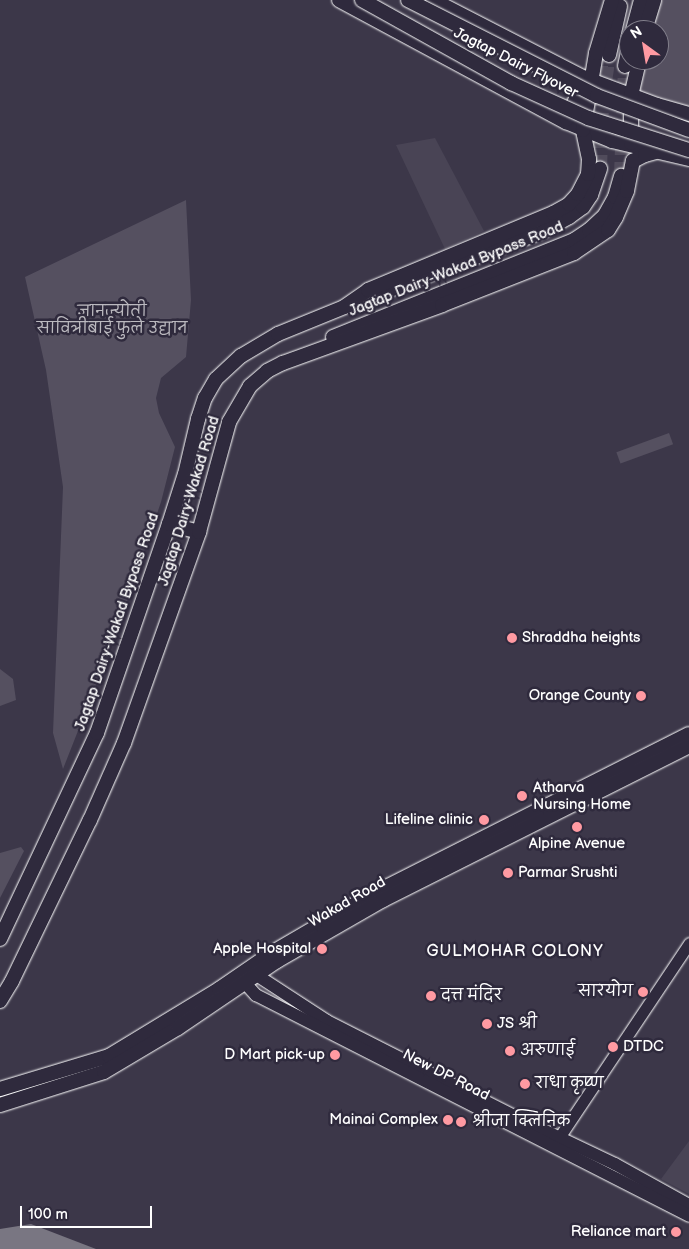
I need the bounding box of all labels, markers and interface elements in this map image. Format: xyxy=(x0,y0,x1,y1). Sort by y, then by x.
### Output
north arrow xyxy=(619,20,669,70)
text: N xyxy=(627,23,645,43)
street label: Jagtap Dairy Flyover xyxy=(450,24,582,102)
street label: Jagtap Dairy-Wakad Bypass Road xyxy=(346,218,566,320)
park label: ज्ञानज्योती सावित्रीबाई फुले उद्यान xyxy=(37,302,187,337)
street label: Jagtap Dairy-Wakad Road xyxy=(155,414,223,588)
street label: Jagtap Dairy-Wakad Bypass Road xyxy=(71,510,163,734)
place label: Shraddha heights xyxy=(522,629,641,647)
marker: Shraddha heights xyxy=(506,632,518,644)
place label: Orange County xyxy=(529,687,631,705)
marker: Orange County xyxy=(635,690,647,702)
place label: Atharva Nursing Home xyxy=(533,778,631,813)
marker: Atharva Nursing Home xyxy=(515,789,529,803)
place label: Lifeline clinic xyxy=(385,811,473,829)
marker: Lifeline clinic xyxy=(477,813,491,827)
marker: Alpine Avenue xyxy=(571,821,583,833)
place label: Alpine Avenue xyxy=(529,835,625,853)
place label: Parmar Srushti xyxy=(518,864,618,882)
marker: Parmar Srushti xyxy=(502,867,514,879)
street label: Wakad Road xyxy=(305,873,389,931)
place label: Apple Hospital xyxy=(213,940,311,958)
marker: Apple Hospital xyxy=(315,942,329,956)
district label: GULMOHAR COLONY xyxy=(425,942,605,962)
place label: सारयोग xyxy=(578,983,633,1001)
marker: सारयोग xyxy=(637,986,649,998)
place label: दत्त मंदिर xyxy=(441,987,502,1005)
marker: दत्त मंदिर xyxy=(425,990,437,1002)
place label: JS श्री xyxy=(497,1015,537,1033)
marker: JS श्री xyxy=(481,1018,493,1030)
place label: DTDC xyxy=(623,1038,664,1056)
marker: DTDC xyxy=(607,1041,619,1053)
place label: अरुणाई xyxy=(520,1042,575,1060)
street label: New DP Road xyxy=(400,1045,492,1105)
marker: अरुणाई xyxy=(504,1045,516,1057)
place label: D Mart pick-up xyxy=(224,1046,325,1064)
marker: D Mart pick-up xyxy=(329,1049,341,1061)
place label: राधा कृष्ण xyxy=(535,1075,604,1093)
marker: राधा कृष्ण xyxy=(519,1078,531,1090)
place label: Mainai Complex xyxy=(329,1111,438,1129)
place label: श्रीजा क्लिनिक xyxy=(472,1113,570,1131)
marker: Mainai Complex xyxy=(442,1114,454,1126)
marker: श्रीजा क्लिनिक xyxy=(454,1115,468,1129)
scale bar xyxy=(22,1196,155,1228)
text: 100 m xyxy=(28,1205,68,1224)
place label: Reliance mart xyxy=(571,1223,666,1241)
marker: Reliance mart xyxy=(670,1226,682,1238)

